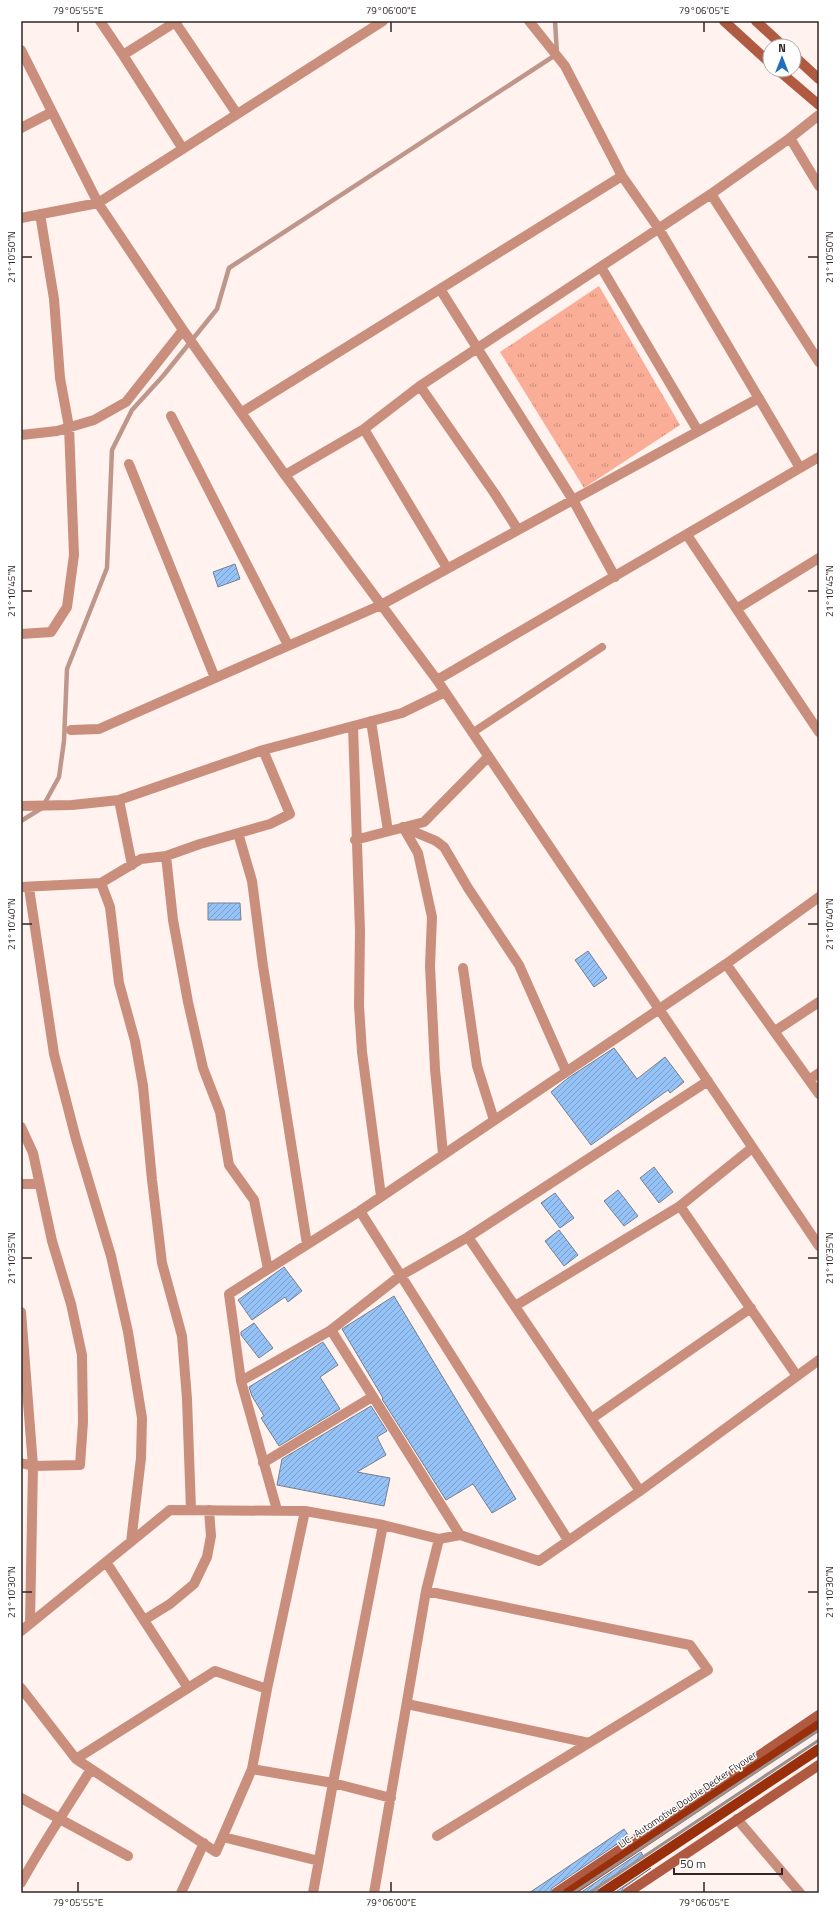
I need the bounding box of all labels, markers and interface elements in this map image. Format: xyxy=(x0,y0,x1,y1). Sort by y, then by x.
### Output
text: 79°05'55"E xyxy=(53,3,104,18)
text: 79°06'00"E xyxy=(366,3,417,18)
text: 79°06'05"E xyxy=(679,3,730,18)
north arrow xyxy=(762,38,802,78)
text: N xyxy=(778,40,786,56)
text: 21°10'50"N xyxy=(4,231,19,283)
text: 21°10'50"N xyxy=(822,231,837,283)
text: 21°10'45"N xyxy=(4,565,19,617)
text: 21°10'45"N xyxy=(822,565,837,617)
text: 21°10'40"N xyxy=(4,898,19,950)
text: 21°10'40"N xyxy=(822,898,837,950)
text: 21°10'35"N xyxy=(4,1232,19,1284)
text: 21°10'35"N xyxy=(822,1232,837,1284)
text: 21°10'30"N xyxy=(4,1566,19,1618)
text: 21°10'30"N xyxy=(822,1566,837,1618)
street label: LIC- Automotive Double Decker Flyover xyxy=(615,1747,760,1852)
scale bar xyxy=(674,1850,782,1876)
text: 50 m xyxy=(680,1854,706,1873)
text: 79°05'55"E xyxy=(53,1895,104,1910)
text: 79°06'00"E xyxy=(366,1895,417,1910)
text: 79°06'05"E xyxy=(679,1895,730,1910)

